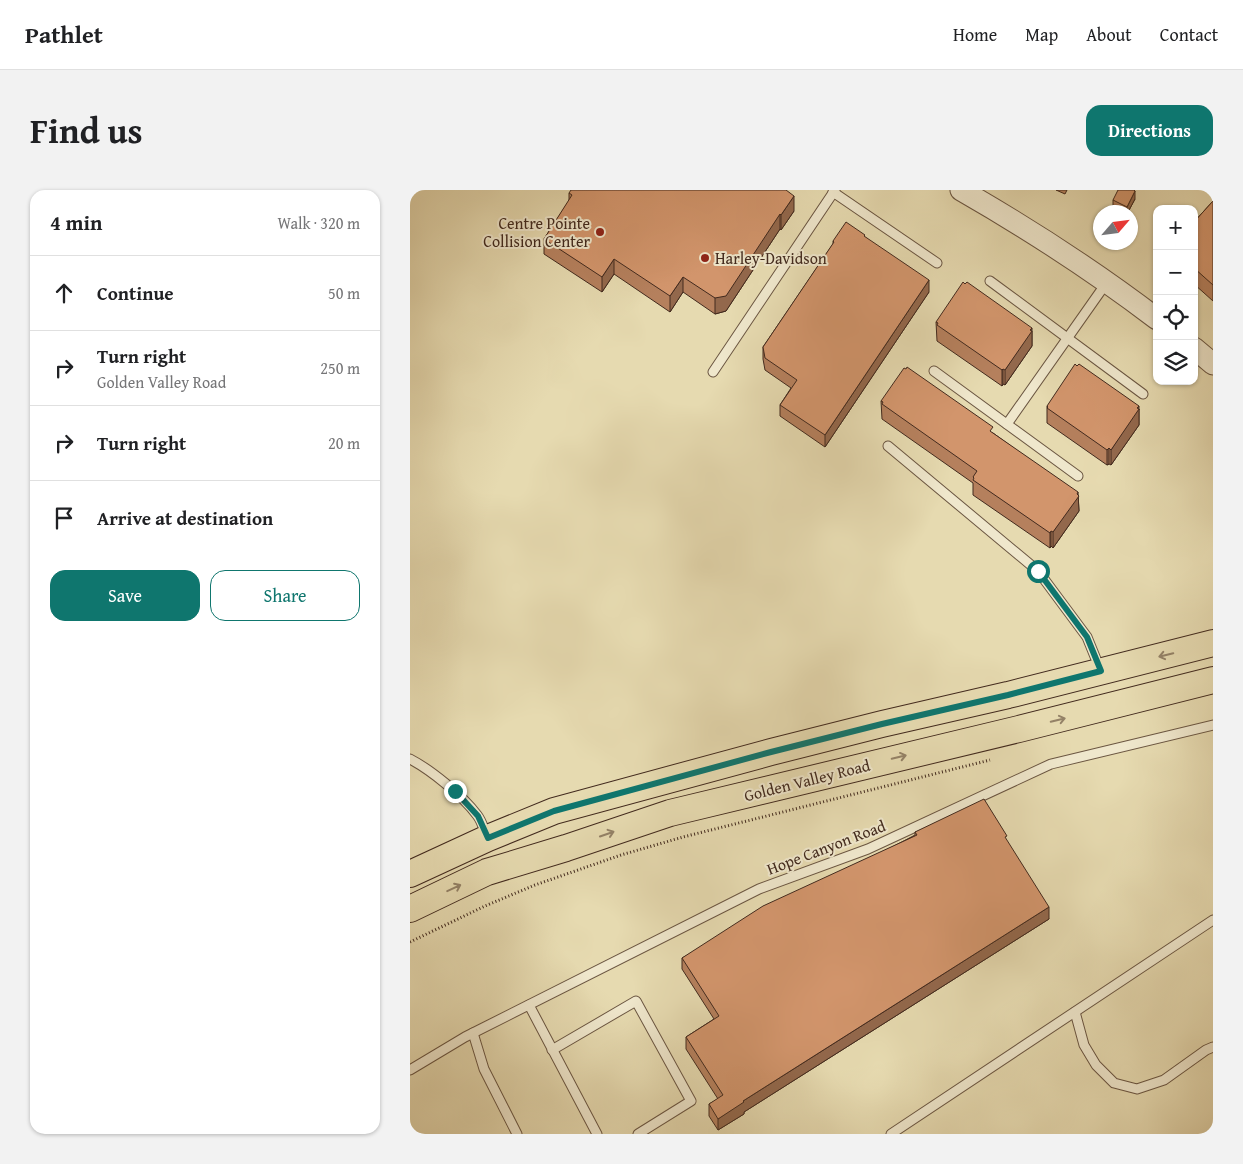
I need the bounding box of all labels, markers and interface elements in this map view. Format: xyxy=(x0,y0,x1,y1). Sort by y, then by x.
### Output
text: Pathlet xyxy=(25,17,103,52)
text: Home xyxy=(953,21,997,48)
text: Map xyxy=(1025,21,1058,48)
text: About xyxy=(1086,21,1132,48)
text: Contact xyxy=(1160,21,1218,48)
text: Find us xyxy=(30,105,143,156)
button: Directions xyxy=(1086,105,1213,156)
north arrow xyxy=(1093,205,1138,250)
map controls xyxy=(1153,205,1198,385)
button: + xyxy=(1153,205,1198,250)
text: 4 min xyxy=(50,207,102,238)
text: Walk · 320 m xyxy=(277,211,360,235)
place label: Centre Pointe Collision Center xyxy=(483,211,590,253)
marker: Centre Pointe Collision Center xyxy=(594,226,606,238)
place label: Harley-Davidson xyxy=(715,246,827,270)
button: − xyxy=(1153,250,1198,295)
marker: Harley-Davidson xyxy=(699,252,711,264)
icon: ahead xyxy=(50,279,78,307)
text: Continue xyxy=(97,279,174,307)
text: 50 m xyxy=(328,281,360,305)
button: locate xyxy=(1153,295,1198,340)
button: layers xyxy=(1153,340,1198,385)
text: Turn right xyxy=(97,342,186,370)
icon: right xyxy=(50,354,78,382)
text: 250 m xyxy=(320,356,360,380)
text: Golden Valley Road xyxy=(97,370,226,394)
icon: right xyxy=(50,429,78,457)
text: Turn right xyxy=(97,429,186,457)
text: 20 m xyxy=(328,431,360,455)
icon: arrive xyxy=(50,504,78,532)
text: Arrive at destination xyxy=(97,504,273,532)
route start xyxy=(1027,560,1050,583)
button: Save xyxy=(50,570,200,621)
button: Share xyxy=(210,570,360,621)
one-way arrow xyxy=(1158,651,1174,660)
one-way arrow xyxy=(1049,714,1065,724)
one-way arrow xyxy=(891,752,907,761)
street label: Golden Valley Road xyxy=(741,753,873,807)
route end xyxy=(444,780,467,803)
street label: Hope Canyon Road xyxy=(763,813,889,881)
one-way arrow xyxy=(599,829,614,838)
one-way arrow xyxy=(446,882,461,892)

